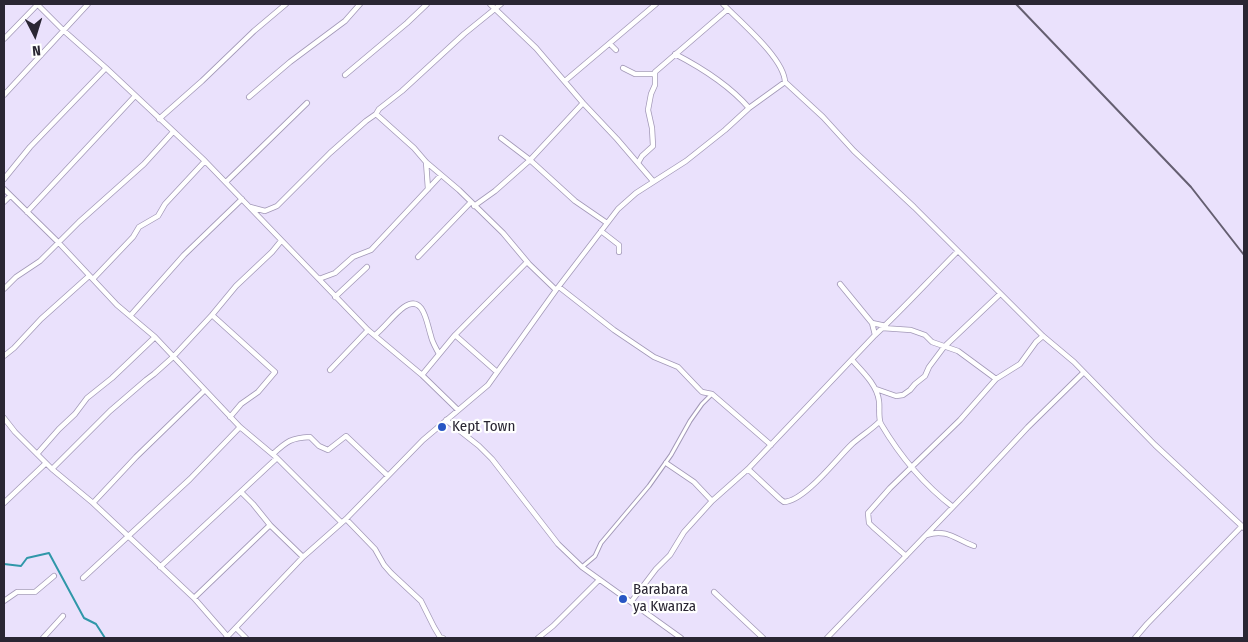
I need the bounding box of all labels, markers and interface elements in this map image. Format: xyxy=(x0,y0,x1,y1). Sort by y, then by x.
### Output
north arrow xyxy=(10,10,60,60)
text: N xyxy=(31,42,41,59)
place label: Kept Town xyxy=(452,418,515,436)
marker: Kept Town xyxy=(436,421,448,433)
place label: Barabara ya Kwanza xyxy=(633,581,696,616)
marker: Barabara ya Kwanza xyxy=(617,593,629,605)

